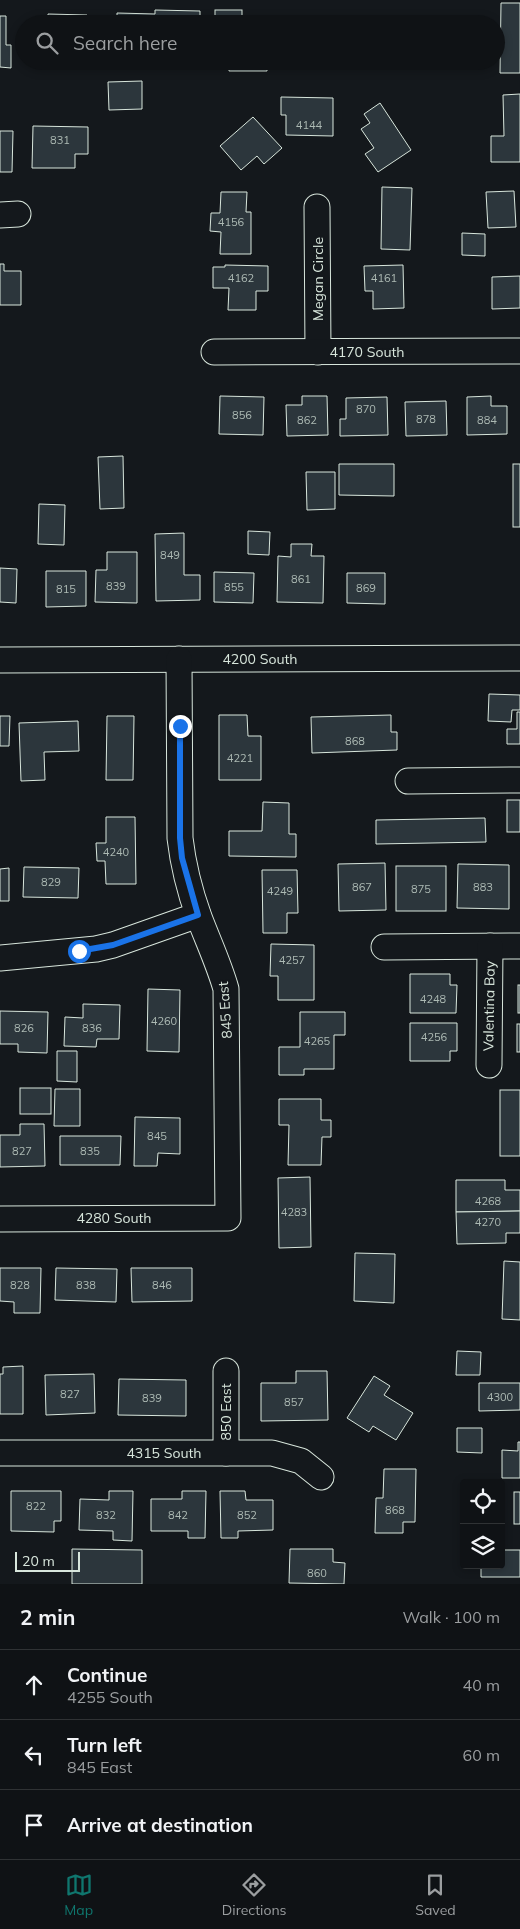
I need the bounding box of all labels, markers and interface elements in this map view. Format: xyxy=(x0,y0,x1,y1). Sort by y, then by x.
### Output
search box xyxy=(15,15,505,70)
icon: search xyxy=(33,29,61,57)
text: Search here xyxy=(73,31,177,55)
house number: 4144 xyxy=(296,118,323,132)
house number: 831 xyxy=(50,133,70,147)
house number: 4156 xyxy=(218,215,245,229)
street label: Megan Circle xyxy=(309,237,327,321)
house number: 4162 xyxy=(228,271,255,285)
house number: 4161 xyxy=(371,271,397,285)
street label: 4170 South xyxy=(329,343,405,361)
house number: 870 xyxy=(356,402,376,416)
house number: 856 xyxy=(232,408,252,422)
house number: 878 xyxy=(416,412,436,426)
house number: 862 xyxy=(297,413,317,427)
house number: 884 xyxy=(477,413,497,427)
house number: 849 xyxy=(160,548,180,562)
house number: 861 xyxy=(291,572,311,586)
house number: 839 xyxy=(106,579,126,593)
house number: 855 xyxy=(224,580,244,594)
house number: 869 xyxy=(356,581,376,595)
house number: 815 xyxy=(56,582,76,596)
street label: 4200 South xyxy=(222,650,298,668)
route end xyxy=(169,715,192,738)
house number: 868 xyxy=(345,734,365,748)
house number: 4221 xyxy=(227,751,253,765)
house number: 4240 xyxy=(103,845,130,859)
house number: 829 xyxy=(41,875,61,889)
house number: 867 xyxy=(352,880,372,894)
house number: 883 xyxy=(473,880,493,894)
house number: 875 xyxy=(411,882,431,896)
house number: 4249 xyxy=(267,884,293,898)
route start xyxy=(68,940,91,963)
house number: 4257 xyxy=(279,953,305,967)
street label: Valentina Bay xyxy=(479,960,499,1051)
street label: 845 East xyxy=(214,981,236,1039)
house number: 4248 xyxy=(420,992,447,1006)
house number: 4260 xyxy=(151,1014,178,1028)
house number: 826 xyxy=(14,1021,34,1035)
house number: 836 xyxy=(82,1021,102,1035)
house number: 4256 xyxy=(421,1030,448,1044)
house number: 4265 xyxy=(304,1034,331,1048)
house number: 845 xyxy=(147,1129,167,1143)
house number: 827 xyxy=(12,1144,32,1158)
house number: 835 xyxy=(80,1144,100,1158)
house number: 4268 xyxy=(475,1194,502,1208)
house number: 4283 xyxy=(281,1205,307,1219)
street label: 4280 South xyxy=(76,1209,152,1227)
house number: 4270 xyxy=(475,1215,502,1229)
house number: 828 xyxy=(10,1278,30,1292)
house number: 838 xyxy=(76,1278,96,1292)
house number: 846 xyxy=(152,1278,172,1292)
street label: 850 East xyxy=(217,1383,235,1441)
house number: 827 xyxy=(60,1387,80,1401)
house number: 4300 xyxy=(487,1390,514,1404)
house number: 839 xyxy=(142,1391,162,1405)
house number: 857 xyxy=(284,1395,304,1409)
street label: 4315 South xyxy=(126,1444,202,1462)
map controls xyxy=(460,1479,505,1569)
button: locate xyxy=(460,1479,505,1524)
house number: 822 xyxy=(26,1499,46,1513)
house number: 868 xyxy=(385,1503,405,1517)
house number: 832 xyxy=(96,1508,116,1522)
house number: 842 xyxy=(168,1508,188,1522)
house number: 852 xyxy=(237,1508,257,1522)
button: layers xyxy=(460,1524,505,1569)
scale bar xyxy=(15,1549,80,1572)
text: 20 m xyxy=(22,1552,55,1570)
house number: 860 xyxy=(307,1566,327,1580)
text: 2 min xyxy=(20,1604,75,1630)
text: Walk · 100 m xyxy=(402,1607,500,1627)
text: Continue xyxy=(67,1663,147,1687)
icon: ahead xyxy=(20,1671,48,1699)
text: 40 m xyxy=(463,1675,500,1695)
text: 4255 South xyxy=(67,1687,153,1707)
text: Turn left xyxy=(67,1733,142,1757)
icon: left xyxy=(20,1741,48,1769)
text: 60 m xyxy=(463,1745,500,1765)
text: 845 East xyxy=(67,1757,132,1777)
icon: arrive xyxy=(20,1811,48,1839)
text: Arrive at destination xyxy=(67,1813,253,1837)
tab: Map xyxy=(64,1871,93,1919)
tab: Directions xyxy=(222,1871,287,1919)
tab: Saved xyxy=(415,1871,456,1919)

